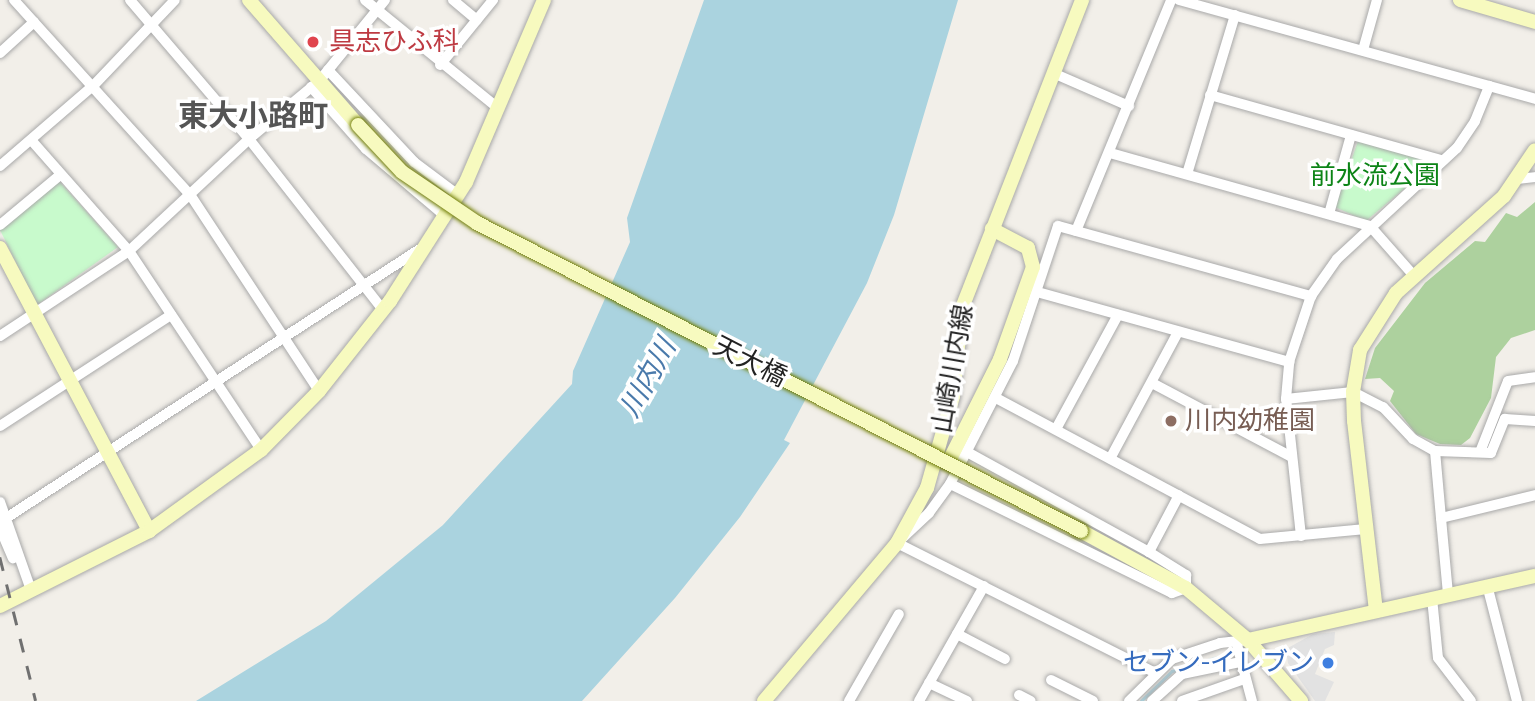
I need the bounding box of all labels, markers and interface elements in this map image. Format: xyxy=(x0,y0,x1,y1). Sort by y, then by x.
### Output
place label: 具志ひふ科 xyxy=(329,26,459,58)
marker: 具志ひふ科 xyxy=(303,32,323,52)
district label: 東大小路町 xyxy=(178,98,328,134)
park label: 前水流公園 xyxy=(1310,160,1440,192)
street label: 山崎川内線 xyxy=(926,302,980,436)
street label: 天大橋 xyxy=(708,330,792,394)
water label: 川内川 xyxy=(613,333,683,423)
place label: 川内幼稚園 xyxy=(1185,405,1315,437)
marker: 川内幼稚園 xyxy=(1163,413,1179,429)
place label: セブン-イレブン xyxy=(1123,647,1314,679)
marker: セブン-イレブン xyxy=(1320,655,1336,671)

